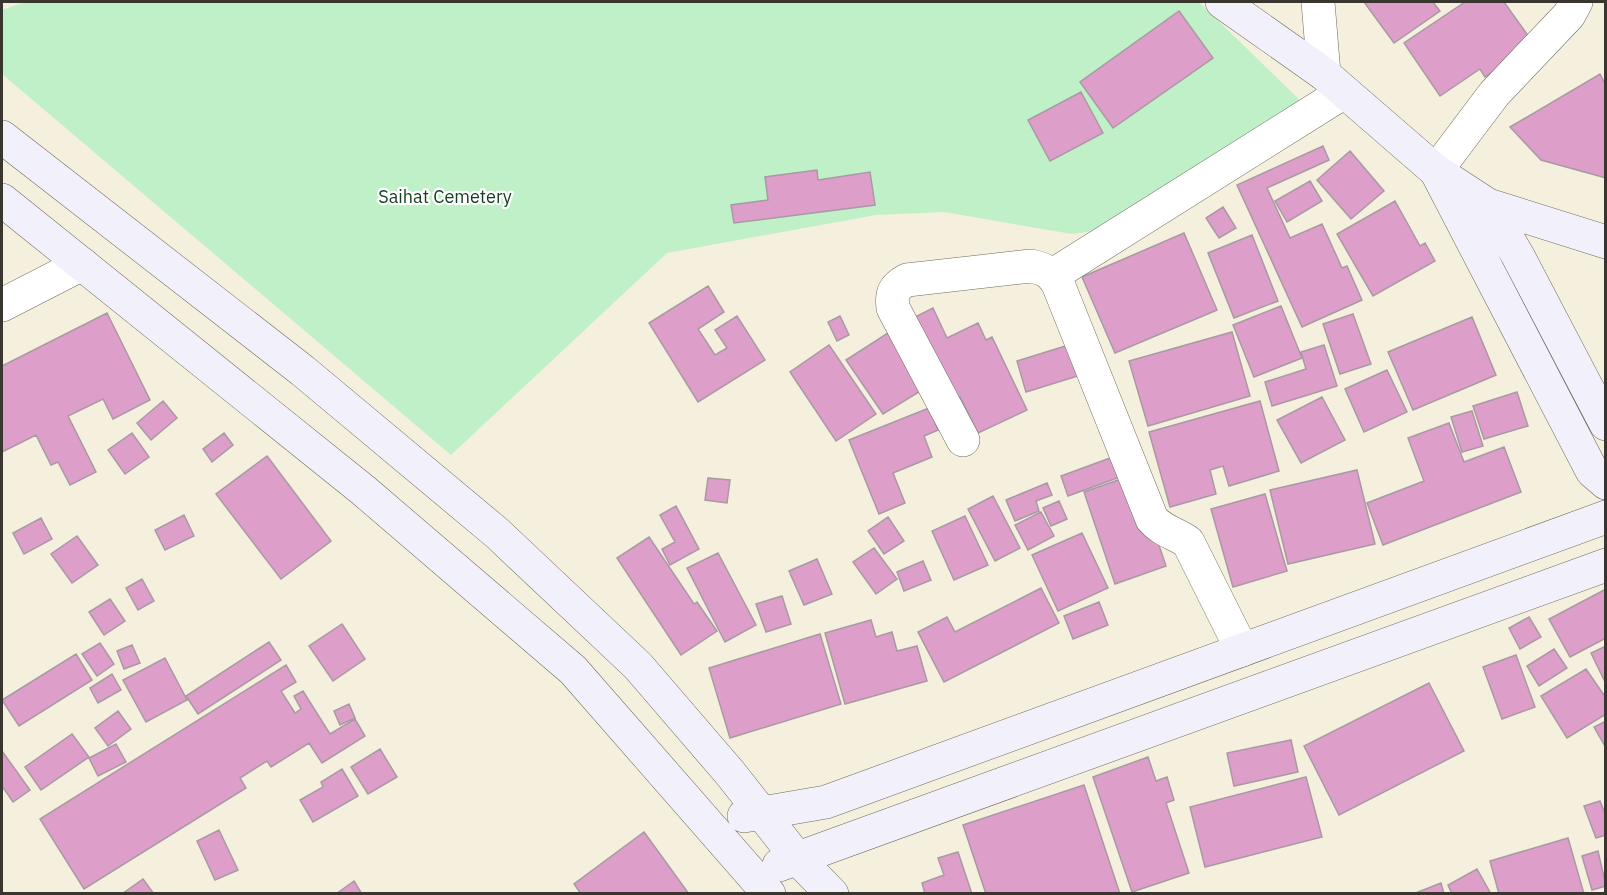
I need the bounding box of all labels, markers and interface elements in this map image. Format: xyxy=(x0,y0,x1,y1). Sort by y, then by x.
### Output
park label: Saihat Cemetery xyxy=(378,185,512,208)

